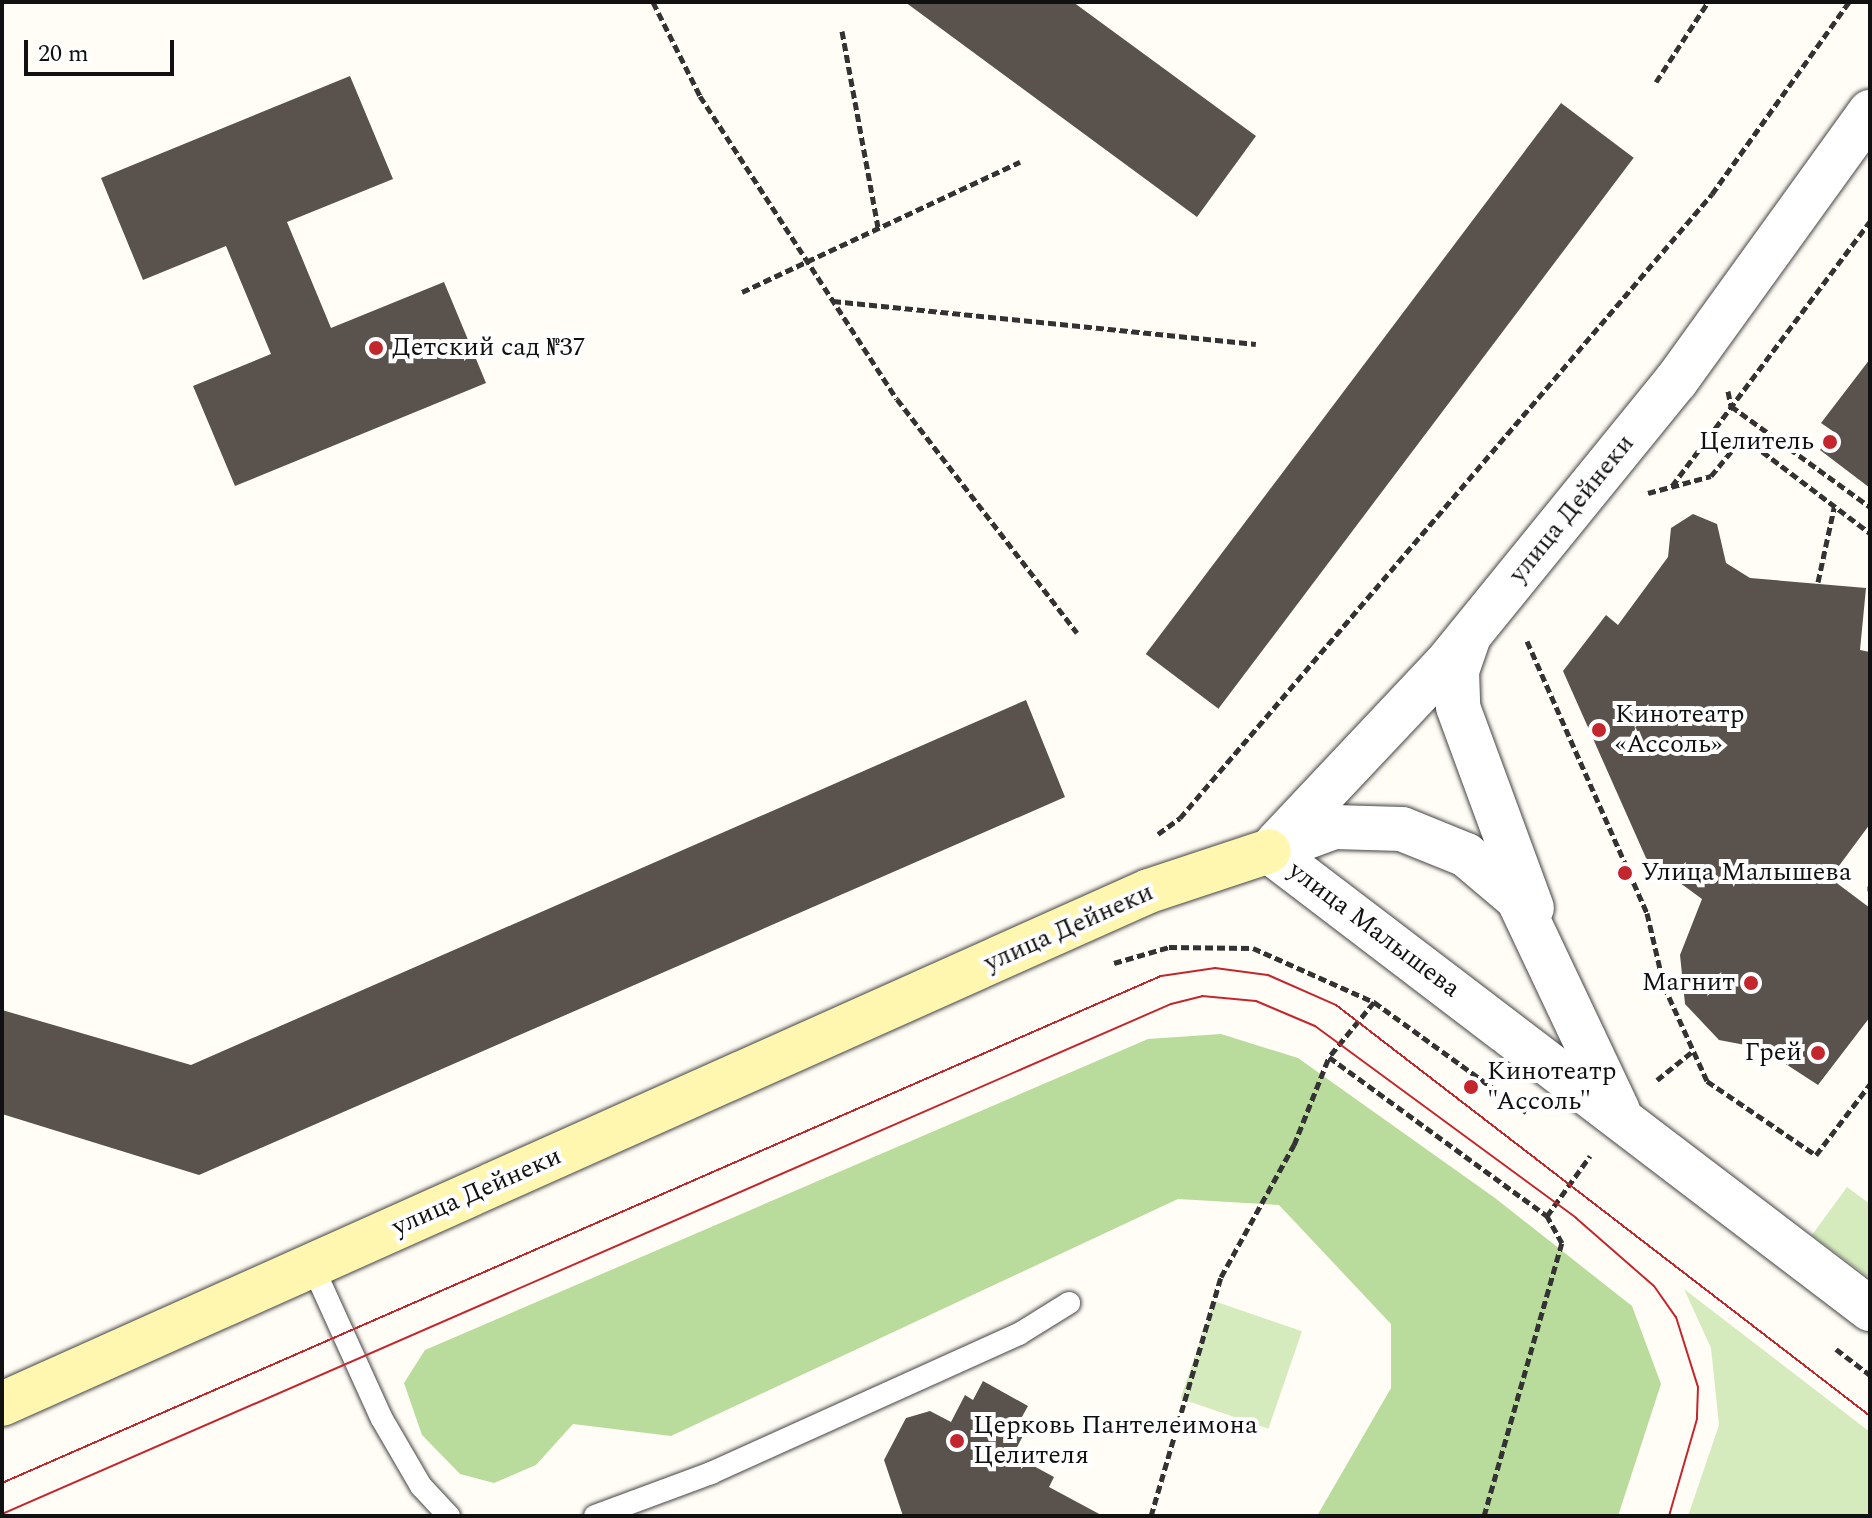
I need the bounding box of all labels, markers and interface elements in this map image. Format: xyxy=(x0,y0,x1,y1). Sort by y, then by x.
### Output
scale bar xyxy=(28,24,178,74)
text: 20 m xyxy=(38,36,89,72)
place label: Детский сад №37 xyxy=(392,332,586,364)
marker: Детский сад №37 xyxy=(367,339,385,357)
place label: Целитель xyxy=(1699,426,1814,458)
street label: улица Дейнеки xyxy=(1503,429,1641,589)
marker: Целитель xyxy=(1821,433,1839,451)
place label: Кинотеатр «Ассоль» xyxy=(1615,699,1745,760)
marker: Кинотеатр «Ассоль» xyxy=(1590,721,1608,739)
street label: улица Малышева xyxy=(1282,855,1466,1005)
place label: Улица Малышева xyxy=(1641,857,1852,889)
marker: Улица Малышева xyxy=(1616,864,1634,882)
street label: улица Дейнеки xyxy=(980,877,1158,979)
place label: Магнит xyxy=(1642,967,1735,999)
marker: Магнит xyxy=(1742,974,1760,992)
place label: Грей xyxy=(1744,1037,1802,1069)
marker: Грей xyxy=(1809,1044,1827,1062)
place label: Кинотеатр "Ассоль" xyxy=(1487,1056,1617,1118)
marker: Кинотеатр "Ассоль" xyxy=(1462,1078,1480,1096)
street label: улица Дейнеки xyxy=(388,1141,566,1243)
place label: Церковь Пантелеимона Целителя xyxy=(973,1410,1258,1472)
marker: Церковь Пантелеимона Целителя xyxy=(948,1432,966,1450)

